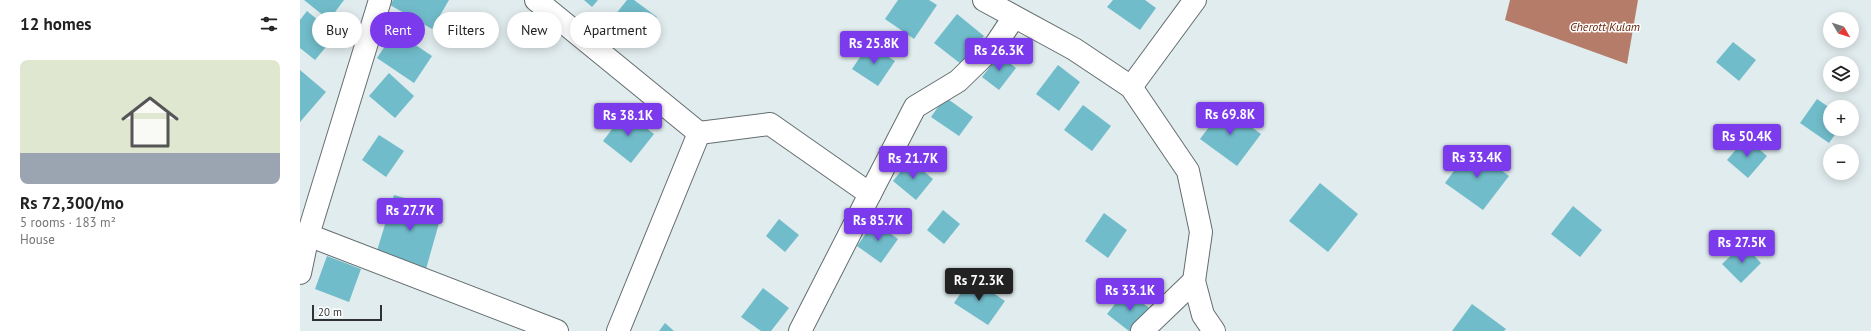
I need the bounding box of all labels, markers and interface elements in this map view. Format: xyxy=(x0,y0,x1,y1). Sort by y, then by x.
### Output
chip: Buy xyxy=(312,12,362,48)
chip: Rent xyxy=(370,12,425,48)
chip: Filters xyxy=(433,12,499,48)
chip: New xyxy=(507,12,562,48)
chip: Apartment xyxy=(570,12,661,48)
north arrow xyxy=(1823,12,1859,48)
map controls xyxy=(1823,12,1859,180)
text: 12 homes xyxy=(20,13,91,35)
icon: filters xyxy=(258,13,280,35)
water label: Cherott Kulam xyxy=(1570,19,1640,34)
pin: Rs 25.8K xyxy=(833,31,915,65)
text: Rs 25.8K xyxy=(849,35,899,52)
pin: Rs 26.3K xyxy=(958,38,1040,72)
text: Rs 26.3K xyxy=(974,42,1024,59)
button: layers xyxy=(1823,56,1859,92)
icon: home xyxy=(114,86,186,158)
button: + xyxy=(1823,100,1859,136)
pin: Rs 69.8K xyxy=(1189,102,1271,136)
pin: Rs 38.1K xyxy=(587,103,669,137)
text: Rs 69.8K xyxy=(1205,106,1255,123)
text: Rs 38.1K xyxy=(603,107,653,124)
pin: Rs 50.4K xyxy=(1706,124,1788,158)
text: Rs 50.4K xyxy=(1722,128,1772,145)
button: − xyxy=(1823,144,1859,180)
pin: Rs 33.4K xyxy=(1436,145,1518,179)
pin: Rs 21.7K xyxy=(872,146,954,180)
text: Rs 33.4K xyxy=(1452,149,1502,166)
text: Rs 21.7K xyxy=(888,150,938,167)
text: Rs 72,300/mo xyxy=(20,192,124,214)
pin: Rs 27.7K xyxy=(369,198,451,232)
text: Rs 27.7K xyxy=(386,202,434,219)
pin: Rs 85.7K xyxy=(837,208,919,242)
text: Rs 85.7K xyxy=(853,212,903,229)
text: 5 rooms · 183 m² xyxy=(20,214,116,231)
pin: Rs 27.5K xyxy=(1701,230,1783,264)
text: House xyxy=(20,231,55,248)
text: Rs 27.5K xyxy=(1718,234,1766,251)
pin: Rs 72.3K xyxy=(938,268,1020,302)
text: Rs 72.3K xyxy=(954,272,1004,289)
pin: Rs 33.1K xyxy=(1089,278,1171,312)
text: Rs 33.1K xyxy=(1105,282,1155,299)
scale bar xyxy=(312,303,382,322)
text: 20 m xyxy=(318,305,342,319)

